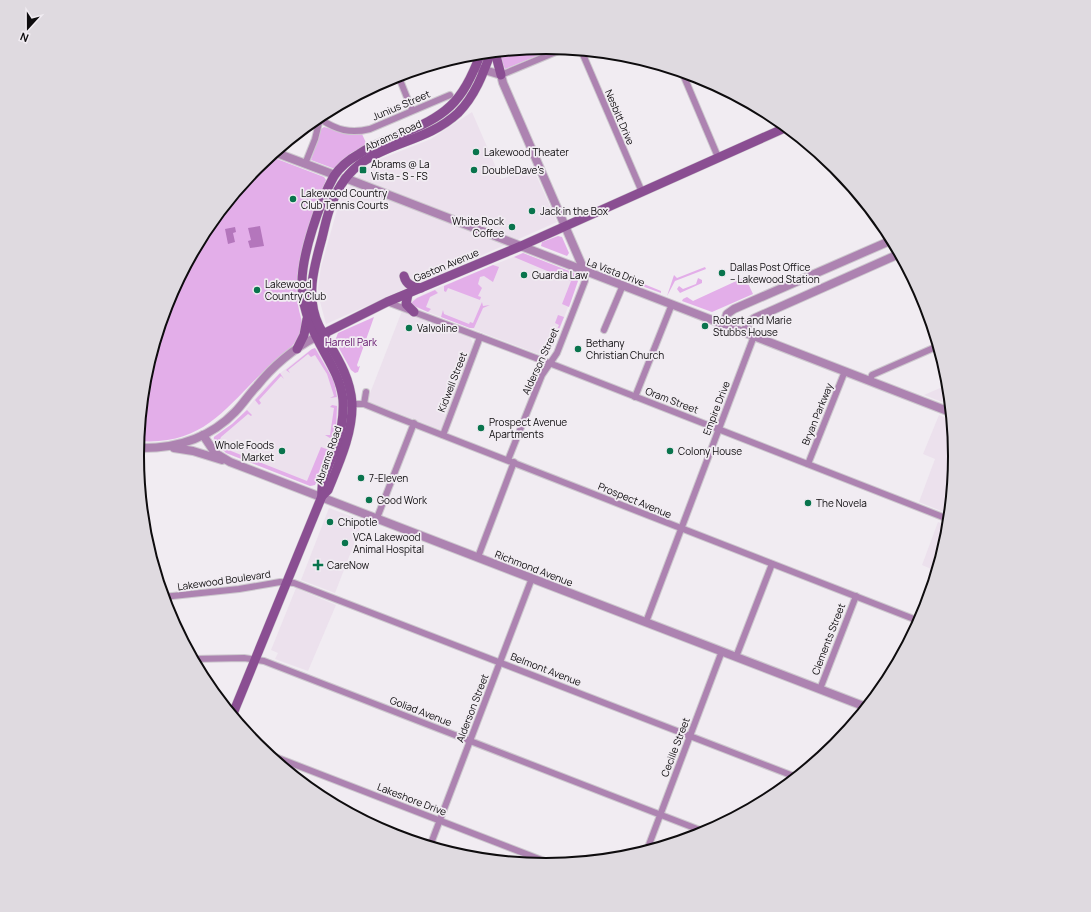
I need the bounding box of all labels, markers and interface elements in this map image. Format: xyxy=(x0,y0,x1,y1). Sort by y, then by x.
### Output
north arrow xyxy=(8,8,48,48)
text: N xyxy=(18,29,31,46)
street label: Junius Street xyxy=(370,87,432,123)
street label: Nesbitt Drive xyxy=(602,87,638,147)
street label: Abrams Road xyxy=(362,116,424,154)
place label: Lakewood Theater xyxy=(484,145,569,159)
marker: Lakewood Theater xyxy=(471,147,481,157)
place label: Abrams @ La Vista - S - FS xyxy=(371,157,430,183)
place label: DoubleDave's xyxy=(482,163,544,177)
marker: Abrams @ La Vista - S - FS xyxy=(358,165,368,175)
marker: DoubleDave's xyxy=(469,165,479,175)
place label: Lakewood Country Club Tennis Courts xyxy=(301,186,389,212)
marker: Lakewood Country Club Tennis Courts xyxy=(288,194,298,204)
place label: Jack in the Box xyxy=(540,204,609,218)
marker: Jack in the Box xyxy=(527,206,537,216)
place label: White Rock Coffee xyxy=(452,214,505,240)
marker: White Rock Coffee xyxy=(507,222,517,232)
street label: Gaston Avenue xyxy=(411,245,481,285)
street label: La Vista Drive xyxy=(585,255,647,290)
place label: Dallas Post Office – Lakewood Station xyxy=(730,260,820,286)
place label: Guardia Law xyxy=(532,268,588,282)
marker: Dallas Post Office – Lakewood Station xyxy=(717,268,727,278)
marker: Guardia Law xyxy=(519,270,529,280)
place label: Lakewood Country Club xyxy=(265,277,326,303)
marker: Lakewood Country Club xyxy=(252,285,262,295)
place label: Robert and Marie Stubbs House xyxy=(713,313,792,339)
place label: Valvoline xyxy=(417,321,458,335)
marker: Robert and Marie Stubbs House xyxy=(700,321,710,331)
marker: Valvoline xyxy=(404,323,414,333)
street label: Alderson Street xyxy=(518,325,562,397)
park label: Harrell Park xyxy=(325,335,378,349)
place label: Bethany Christian Church xyxy=(586,336,664,362)
marker: Bethany Christian Church xyxy=(573,344,583,354)
street label: Kidwell Street xyxy=(434,350,470,414)
street label: Empire Drive xyxy=(699,379,733,437)
street label: Bryan Parkway xyxy=(798,380,836,447)
street label: Oram Street xyxy=(643,383,701,417)
place label: Prospect Avenue Apartments xyxy=(489,415,567,441)
marker: Prospect Avenue Apartments xyxy=(476,423,486,433)
street label: Abrams Road xyxy=(312,424,345,486)
place label: Whole Foods Market xyxy=(215,438,274,464)
place label: Colony House xyxy=(678,444,742,458)
marker: Whole Foods Market xyxy=(277,446,287,456)
marker: Colony House xyxy=(665,446,675,456)
place label: 7-Eleven xyxy=(369,471,408,485)
marker: 7-Eleven xyxy=(356,473,366,483)
street label: Prospect Avenue xyxy=(596,479,674,521)
place label: Good Work xyxy=(377,493,428,507)
marker: Good Work xyxy=(364,495,374,505)
place label: The Novela xyxy=(816,496,867,510)
marker: The Novela xyxy=(803,498,813,508)
place label: Chipotle xyxy=(338,515,378,529)
marker: Chipotle xyxy=(325,517,335,527)
place label: VCA Lakewood Animal Hospital xyxy=(353,530,424,556)
marker: VCA Lakewood Animal Hospital xyxy=(340,538,350,548)
street label: Richmond Avenue xyxy=(493,547,575,589)
place label: CareNow xyxy=(327,558,370,572)
marker: CareNow xyxy=(312,559,324,571)
street label: Lakewood Boulevard xyxy=(176,567,272,593)
street label: Clements Street xyxy=(808,601,848,677)
street label: Belmont Avenue xyxy=(509,649,584,689)
street label: Alderson Street xyxy=(453,672,491,744)
street label: Goliad Avenue xyxy=(388,693,454,729)
street label: Cecille Street xyxy=(657,715,693,779)
street label: Lakeshore Drive xyxy=(375,779,449,819)

